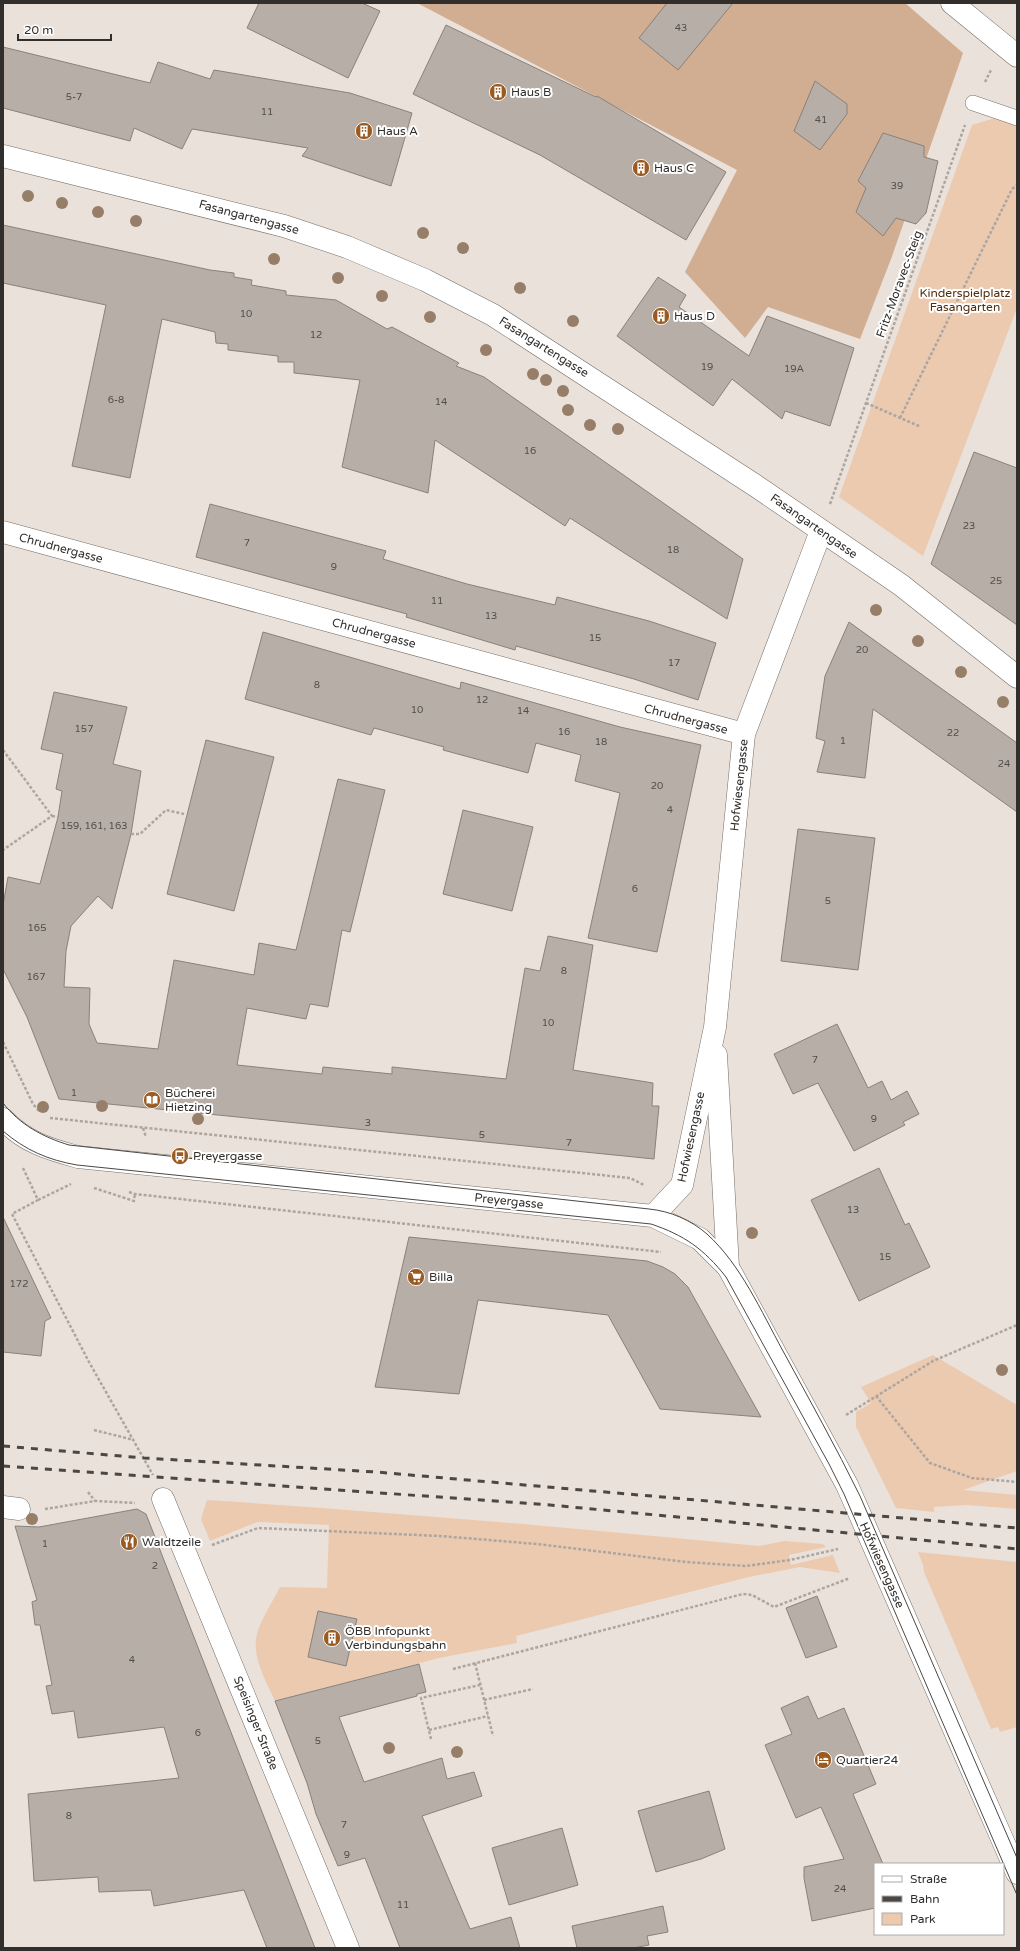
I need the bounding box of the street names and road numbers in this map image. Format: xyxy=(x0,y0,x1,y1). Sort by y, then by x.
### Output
street label: Fasangartengasse xyxy=(197,197,301,237)
street label: Fritz-Moravec-Steig xyxy=(873,229,925,339)
street label: Fasangartengasse xyxy=(497,314,592,380)
street label: Fasangartengasse xyxy=(768,491,860,561)
street label: Chrudnergasse xyxy=(18,530,105,566)
street label: Chrudnergasse xyxy=(331,615,418,651)
street label: Chrudnergasse xyxy=(643,701,730,737)
street label: Hofwiesengasse xyxy=(727,738,751,832)
street label: Hofwiesengasse xyxy=(675,1090,708,1184)
street label: Preyergasse xyxy=(474,1190,544,1212)
street label: Hofwiesengasse xyxy=(857,1520,907,1610)
street label: Speisinger Straße xyxy=(231,1674,281,1772)

